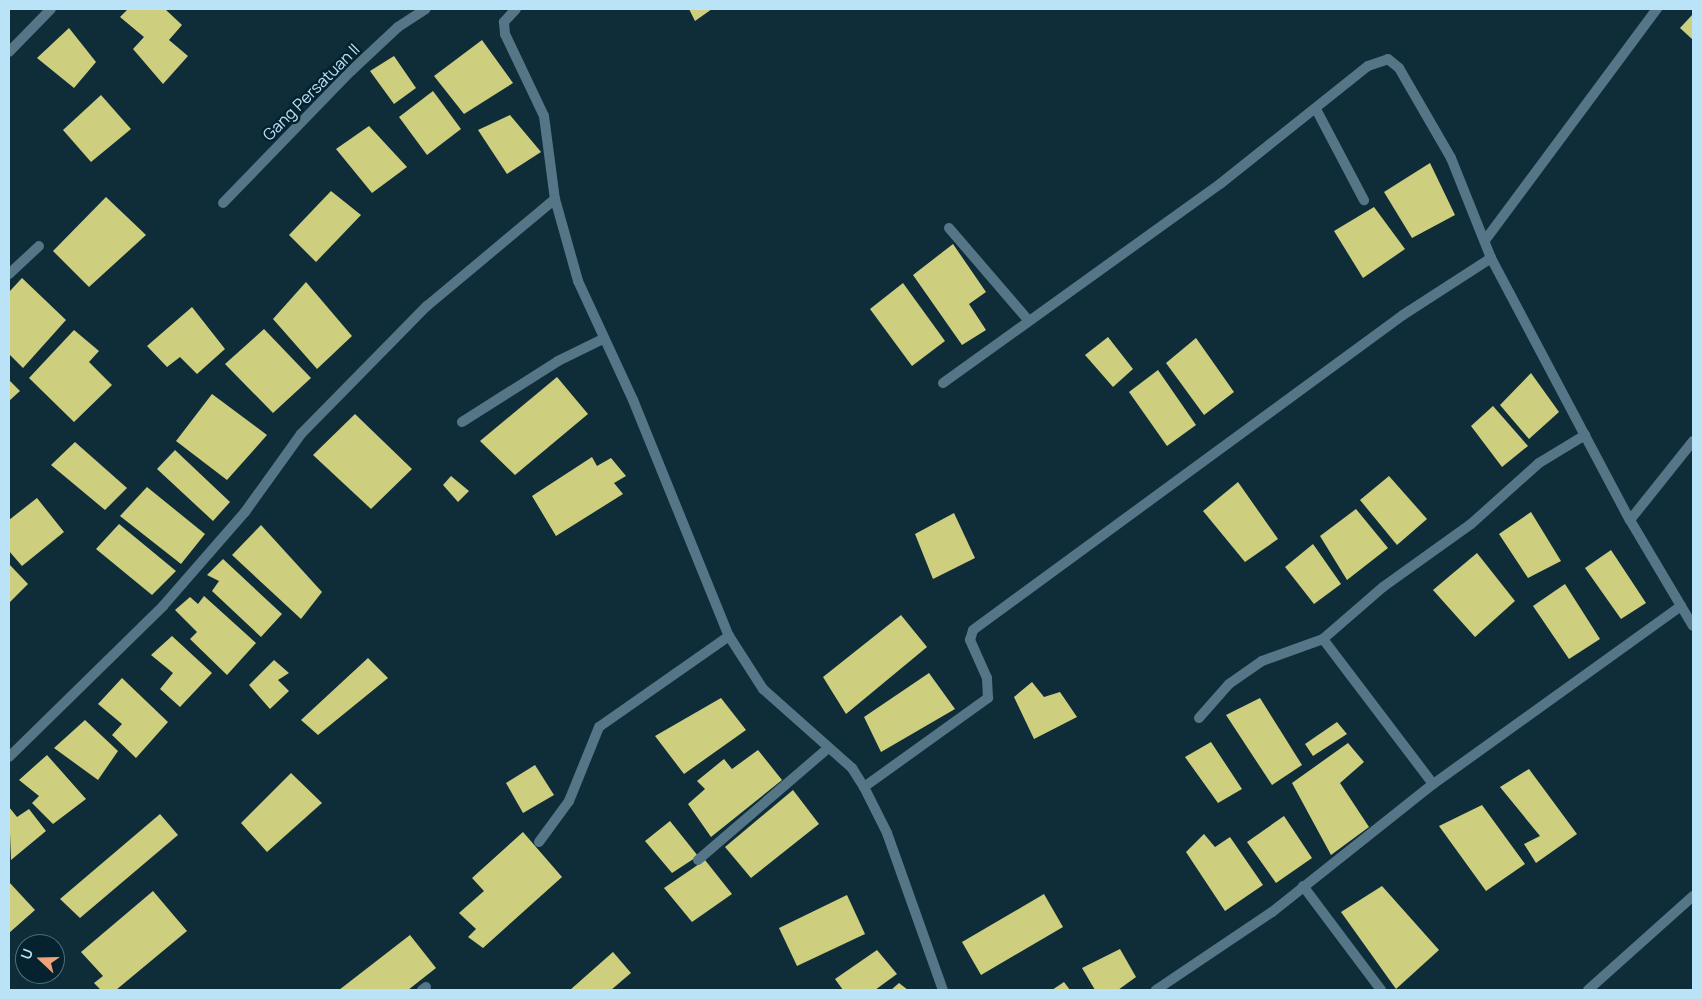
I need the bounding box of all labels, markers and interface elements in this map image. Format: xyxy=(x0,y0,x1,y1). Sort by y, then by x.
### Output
street label: Gang Persatuan II xyxy=(259,40,363,144)
north arrow xyxy=(15,934,65,984)
text: U xyxy=(16,946,37,962)

